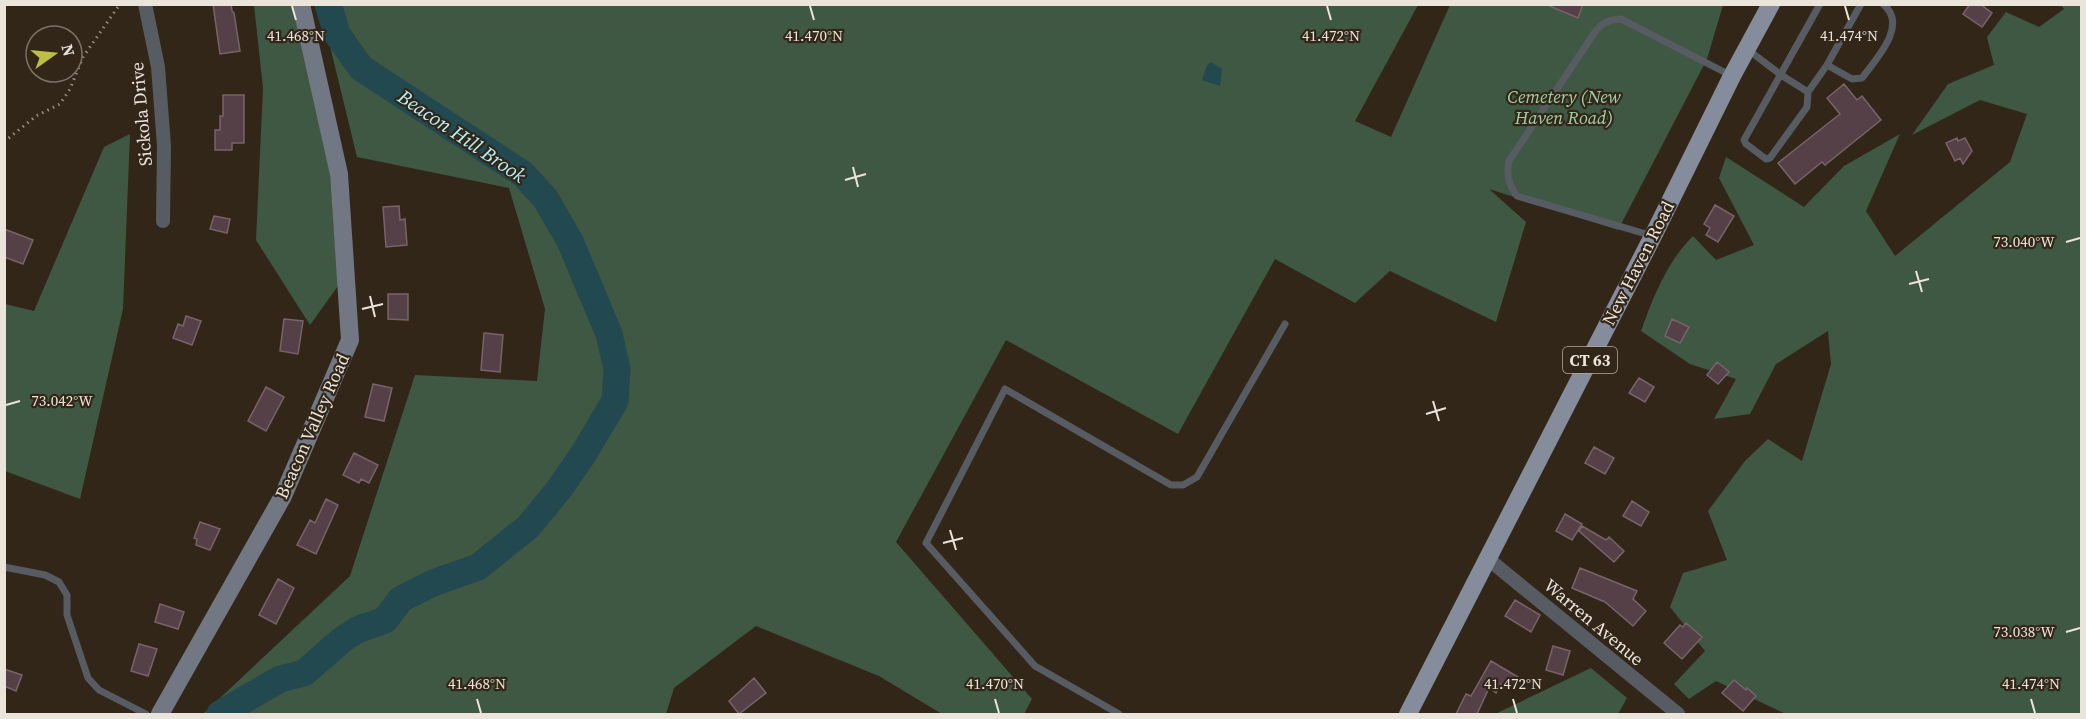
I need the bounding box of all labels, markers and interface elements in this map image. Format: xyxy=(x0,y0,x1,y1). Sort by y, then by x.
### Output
north arrow xyxy=(24,24,84,84)
text: 41.468°N xyxy=(267,25,325,46)
text: 41.470°N xyxy=(785,25,843,46)
text: 41.472°N xyxy=(1302,25,1360,46)
text: 41.474°N xyxy=(1820,25,1878,46)
text: N xyxy=(56,42,81,59)
street label: Sickola Drive xyxy=(124,61,158,167)
water label: Beacon Hill Brook xyxy=(391,82,532,190)
park label: Cemetery (New Haven Road) xyxy=(1507,84,1622,130)
street label: New Haven Road xyxy=(1596,197,1680,329)
text: 73.040°W xyxy=(1993,231,2055,252)
road number: CT 63 xyxy=(1563,347,1617,373)
street label: Beacon Valley Road xyxy=(269,349,355,503)
text: 73.042°W xyxy=(31,390,93,411)
street label: Warren Avenue xyxy=(1539,573,1649,671)
text: 73.038°W xyxy=(1993,621,2055,642)
text: 41.468°N xyxy=(448,673,506,694)
text: 41.470°N xyxy=(966,673,1024,694)
text: 41.472°N xyxy=(1484,673,1542,694)
text: 41.474°N xyxy=(2002,673,2060,694)

